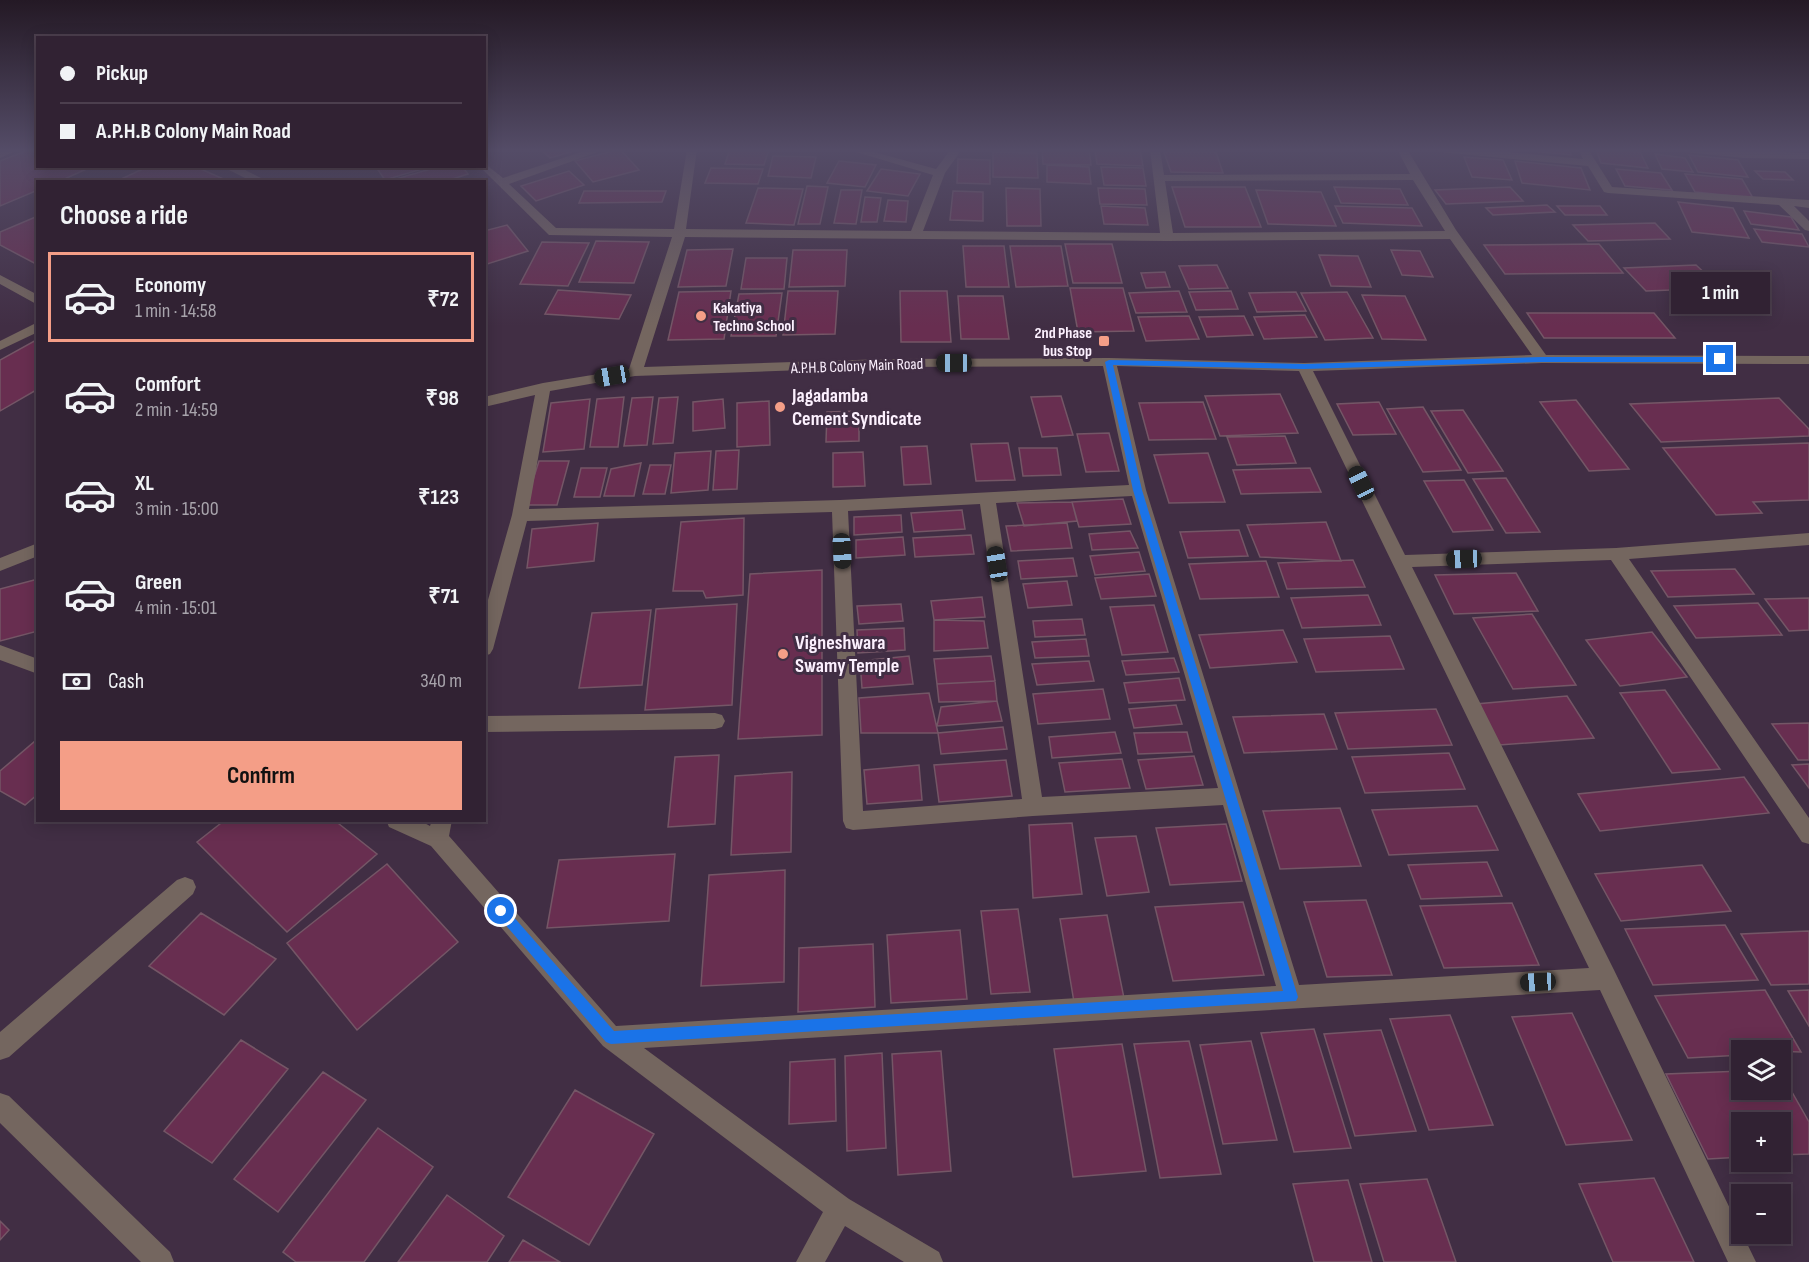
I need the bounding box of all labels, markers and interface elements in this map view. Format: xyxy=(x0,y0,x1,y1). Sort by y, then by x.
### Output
text: Pickup xyxy=(96,60,148,87)
text: A.P.H.B Colony Main Road xyxy=(96,118,291,145)
text: Choose a ride xyxy=(60,200,188,232)
icon: car xyxy=(63,270,117,324)
text: Economy xyxy=(135,272,206,299)
callout: 1 min xyxy=(1670,272,1770,314)
text: 1 min xyxy=(1702,281,1739,305)
text: ₹72 xyxy=(427,286,459,313)
text: 1 min · 14:58 xyxy=(135,299,217,323)
place label: Kakatiya Techno School xyxy=(713,299,795,336)
marker: Kakatiya Techno School xyxy=(694,309,708,323)
place label: 2nd Phase bus Stop xyxy=(1035,324,1092,361)
marker: 2nd Phase bus Stop xyxy=(1097,334,1111,348)
route end xyxy=(1706,345,1733,372)
car xyxy=(936,354,972,372)
street label: A.P.H.B Colony Main Road xyxy=(790,355,924,378)
car xyxy=(593,364,631,388)
icon: car xyxy=(63,369,117,423)
text: Comfort xyxy=(135,371,201,398)
place label: Jagadamba Cement Syndicate xyxy=(791,384,922,431)
text: ₹98 xyxy=(426,385,459,412)
text: 2 min · 14:59 xyxy=(135,398,218,422)
marker: Jagadamba Cement Syndicate xyxy=(773,400,787,414)
car xyxy=(1345,463,1377,503)
icon: car xyxy=(63,468,117,522)
text: XL xyxy=(135,470,154,497)
text: ₹123 xyxy=(418,484,459,511)
text: 3 min · 15:00 xyxy=(135,497,219,521)
car xyxy=(832,533,852,569)
car xyxy=(985,545,1009,583)
car xyxy=(1446,549,1482,569)
icon: car xyxy=(63,567,117,621)
text: Green xyxy=(135,569,182,596)
text: ₹71 xyxy=(428,583,459,610)
text: 4 min · 15:01 xyxy=(135,596,217,620)
place label: Vigneshwara Swamy Temple xyxy=(795,631,899,678)
marker: Vigneshwara Swamy Temple xyxy=(776,647,790,661)
icon: cash xyxy=(60,665,93,698)
text: Cash xyxy=(108,668,144,695)
text: 340 m xyxy=(420,669,462,693)
button: Confirm xyxy=(60,741,462,810)
route start xyxy=(487,897,514,924)
car xyxy=(1520,972,1556,992)
map controls xyxy=(1731,1040,1791,1244)
button: layers xyxy=(1731,1040,1791,1100)
button: + xyxy=(1731,1112,1791,1172)
button: − xyxy=(1731,1184,1791,1244)

